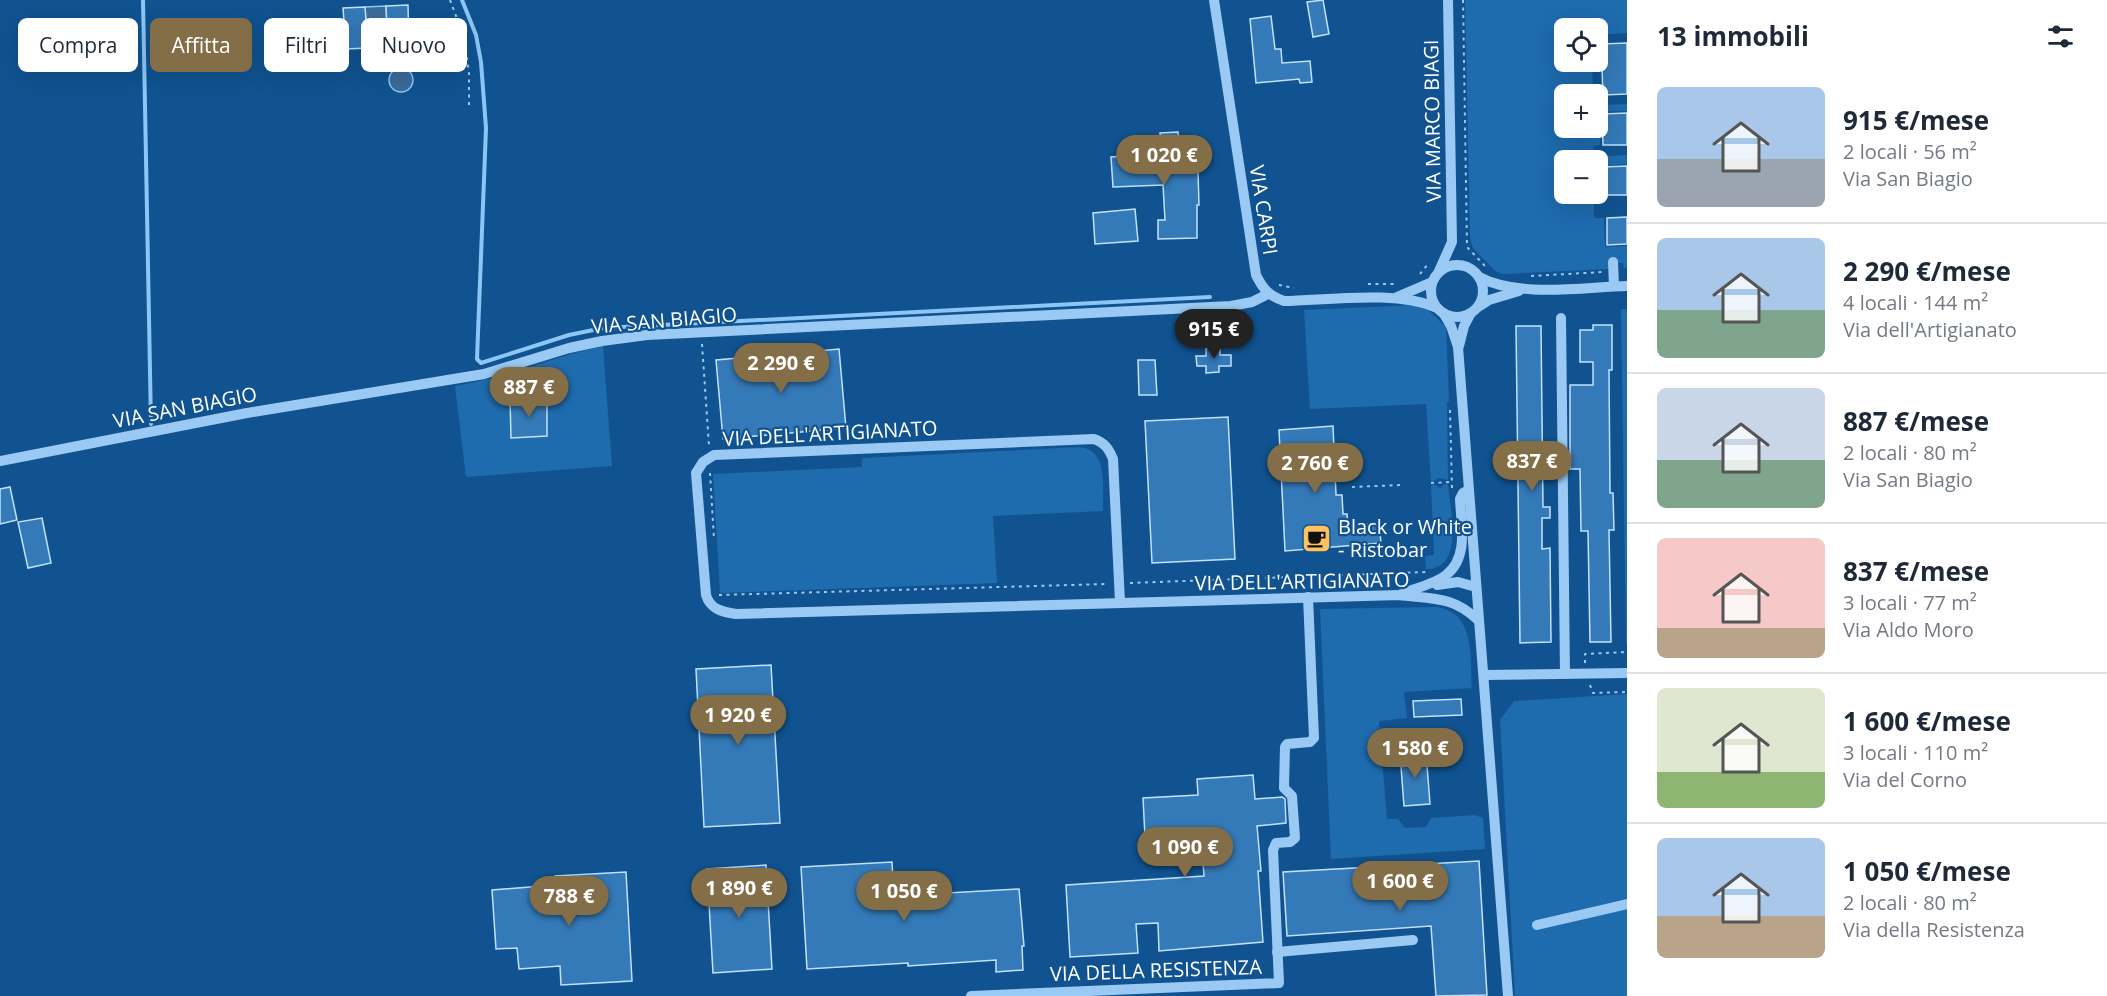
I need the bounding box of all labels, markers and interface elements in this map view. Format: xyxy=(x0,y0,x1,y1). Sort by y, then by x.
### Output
chip: Compra xyxy=(18,18,138,72)
chip: Affitta xyxy=(150,18,252,72)
chip: Filtri xyxy=(264,18,349,72)
chip: Nuovo xyxy=(361,18,467,72)
map controls xyxy=(1554,18,1608,204)
button: locate xyxy=(1554,18,1608,72)
text: 13 immobili xyxy=(1657,18,1809,54)
icon: filters xyxy=(2044,20,2077,53)
street label: VIA MARCO BIAGI xyxy=(1417,39,1447,203)
button: + xyxy=(1554,84,1608,138)
text: 915 €/mese xyxy=(1843,102,1989,138)
icon: home xyxy=(1705,111,1777,183)
pin: 1 020 € xyxy=(1109,135,1219,186)
text: 2 locali · 56 m² xyxy=(1843,138,1977,165)
text: 1 020 € xyxy=(1130,141,1198,168)
button: − xyxy=(1554,150,1608,204)
street label: VIA CARPI xyxy=(1244,163,1284,257)
text: Via San Biagio xyxy=(1843,165,1973,192)
text: 2 290 €/mese xyxy=(1843,253,2011,289)
icon: home xyxy=(1705,262,1777,334)
text: 4 locali · 144 m² xyxy=(1843,289,1988,316)
street label: VIA SAN BIAGIO xyxy=(590,300,738,340)
pin: 915 € xyxy=(1172,309,1256,360)
text: 915 € xyxy=(1189,315,1239,342)
text: Via dell'Artigianato xyxy=(1843,316,2017,343)
pin: 2 290 € xyxy=(726,343,836,394)
text: 2 290 € xyxy=(747,349,815,376)
pin: 887 € xyxy=(487,367,571,418)
text: 887 € xyxy=(504,373,554,400)
street label: VIA SAN BIAGIO xyxy=(111,380,259,434)
text: 887 €/mese xyxy=(1843,403,1989,439)
icon: home xyxy=(1705,412,1777,484)
street label: VIA DELL'ARTIGIANATO xyxy=(722,414,938,452)
text: 2 locali · 80 m² xyxy=(1843,439,1977,466)
pin: 837 € xyxy=(1490,441,1574,492)
pin: 2 760 € xyxy=(1260,443,1370,494)
text: 837 € xyxy=(1507,447,1557,474)
text: 2 760 € xyxy=(1281,449,1349,476)
text: Via San Biagio xyxy=(1843,466,1973,493)
place label: Black or White - Ristobar xyxy=(1338,513,1472,563)
cafe icon: Black or White - Ristobar xyxy=(1301,522,1333,554)
text: 837 €/mese xyxy=(1843,553,1989,589)
icon: home xyxy=(1705,562,1777,634)
street label: VIA DELL'ARTIGIANATO xyxy=(1194,566,1410,596)
text: 3 locali · 77 m² xyxy=(1843,589,1977,616)
text: Via Aldo Moro xyxy=(1843,616,1974,643)
pin: 1 920 € xyxy=(683,695,793,746)
text: 1 920 € xyxy=(704,701,772,728)
text: 1 600 €/mese xyxy=(1843,703,2011,739)
icon: home xyxy=(1705,712,1777,784)
pin: 1 580 € xyxy=(1360,728,1470,779)
text: 1 580 € xyxy=(1381,734,1449,761)
text: 3 locali · 110 m² xyxy=(1843,739,1988,766)
text: Via del Corno xyxy=(1843,766,1967,793)
pin: 1 090 € xyxy=(1130,827,1240,878)
text: 1 090 € xyxy=(1151,833,1219,860)
text: 1 050 €/mese xyxy=(1843,853,2011,889)
pin: 1 600 € xyxy=(1345,861,1455,912)
icon: home xyxy=(1705,862,1777,934)
text: 1 600 € xyxy=(1366,867,1434,894)
pin: 1 890 € xyxy=(684,868,794,919)
pin: 1 050 € xyxy=(849,871,959,922)
text: 1 890 € xyxy=(705,874,773,901)
pin: 788 € xyxy=(527,876,611,927)
text: 1 050 € xyxy=(870,877,938,904)
text: 788 € xyxy=(544,882,594,909)
text: 2 locali · 80 m² xyxy=(1843,889,1977,916)
text: Via della Resistenza xyxy=(1843,916,2025,943)
street label: VIA DELLA RESISTENZA xyxy=(1050,953,1263,987)

